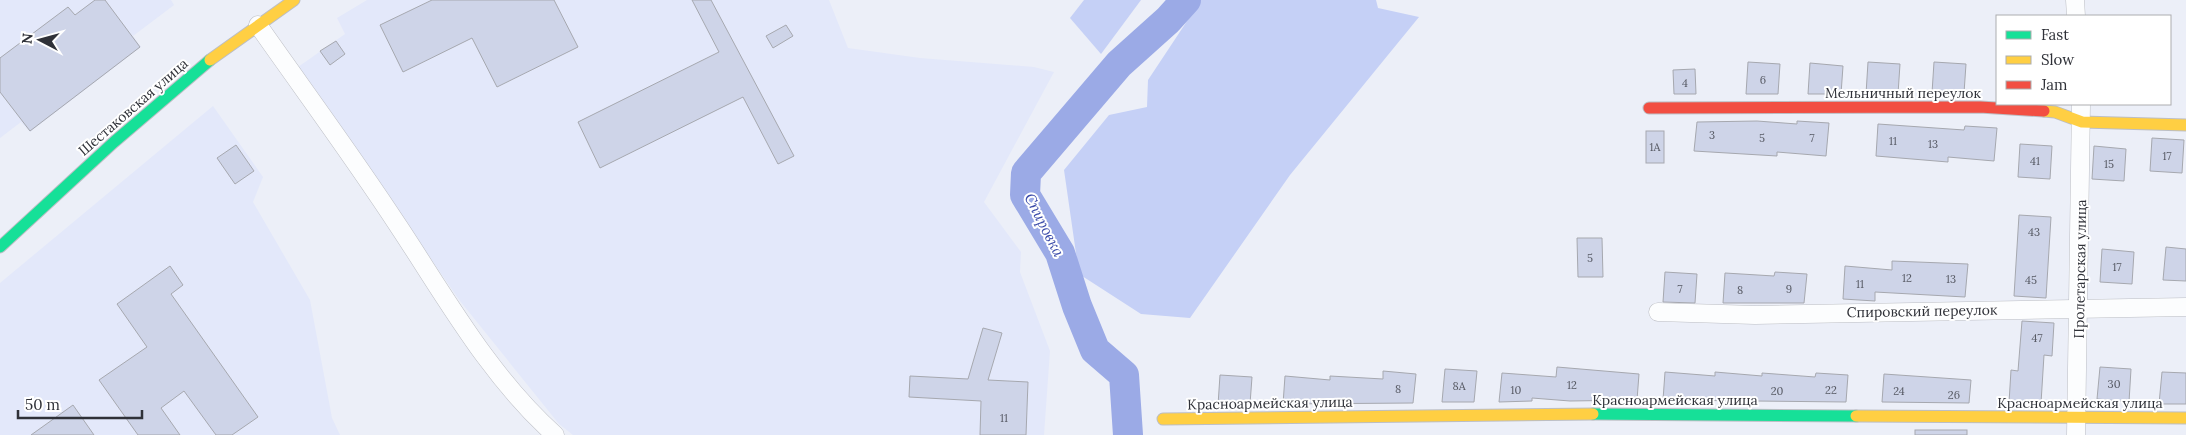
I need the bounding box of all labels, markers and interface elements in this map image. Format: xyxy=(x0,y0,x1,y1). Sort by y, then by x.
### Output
north arrow xyxy=(15,15,65,65)
legend xyxy=(1996,15,2171,105)
text: Fast xyxy=(2041,25,2069,44)
text: N xyxy=(18,32,37,45)
text: Slow xyxy=(2041,50,2074,69)
street label: Шестаковская улица xyxy=(74,54,192,160)
house number: 6 xyxy=(1760,73,1766,87)
text: Jam xyxy=(2040,75,2068,94)
house number: 4 xyxy=(1682,76,1688,90)
street label: Мельничный переулок xyxy=(1825,84,1982,102)
house number: 3 xyxy=(1709,128,1715,142)
house number: 5 xyxy=(1759,131,1765,145)
house number: 7 xyxy=(1809,131,1815,145)
house number: 11 xyxy=(1889,134,1897,148)
house number: 13 xyxy=(1928,137,1938,151)
house number: 1А xyxy=(1649,140,1662,154)
house number: 17 xyxy=(2162,149,2172,163)
house number: 41 xyxy=(2030,154,2040,168)
house number: 15 xyxy=(2104,157,2114,171)
water label: Спировка xyxy=(1020,190,1069,260)
street label: Пролетарская улица xyxy=(2070,199,2090,339)
house number: 43 xyxy=(2028,225,2040,239)
house number: 5 xyxy=(1587,251,1593,265)
house number: 17 xyxy=(2112,260,2122,274)
house number: 12 xyxy=(1902,271,1912,285)
house number: 13 xyxy=(1946,272,1956,286)
house number: 45 xyxy=(2025,273,2037,287)
house number: 11 xyxy=(1856,277,1864,291)
house number: 7 xyxy=(1677,282,1683,296)
house number: 9 xyxy=(1786,282,1792,296)
house number: 8 xyxy=(1737,283,1743,297)
street label: Спировский переулок xyxy=(1847,301,1998,321)
house number: 47 xyxy=(2031,331,2043,345)
house number: 30 xyxy=(2108,377,2121,391)
house number: 12 xyxy=(1567,378,1577,392)
house number: 8А xyxy=(1452,379,1467,393)
house number: 8 xyxy=(1395,382,1401,396)
house number: 10 xyxy=(1511,383,1522,397)
house number: 22 xyxy=(1825,383,1837,397)
house number: 20 xyxy=(1771,384,1784,398)
house number: 24 xyxy=(1893,384,1905,398)
scale bar xyxy=(18,388,141,420)
house number: 26 xyxy=(1948,388,1960,402)
street label: Красноармейская улица xyxy=(1592,391,1758,409)
street label: Красноармейская улица xyxy=(1187,393,1353,413)
street label: Красноармейская улица xyxy=(1997,394,2163,412)
text: 50 m xyxy=(25,395,60,414)
house number: 11 xyxy=(1000,411,1008,425)

